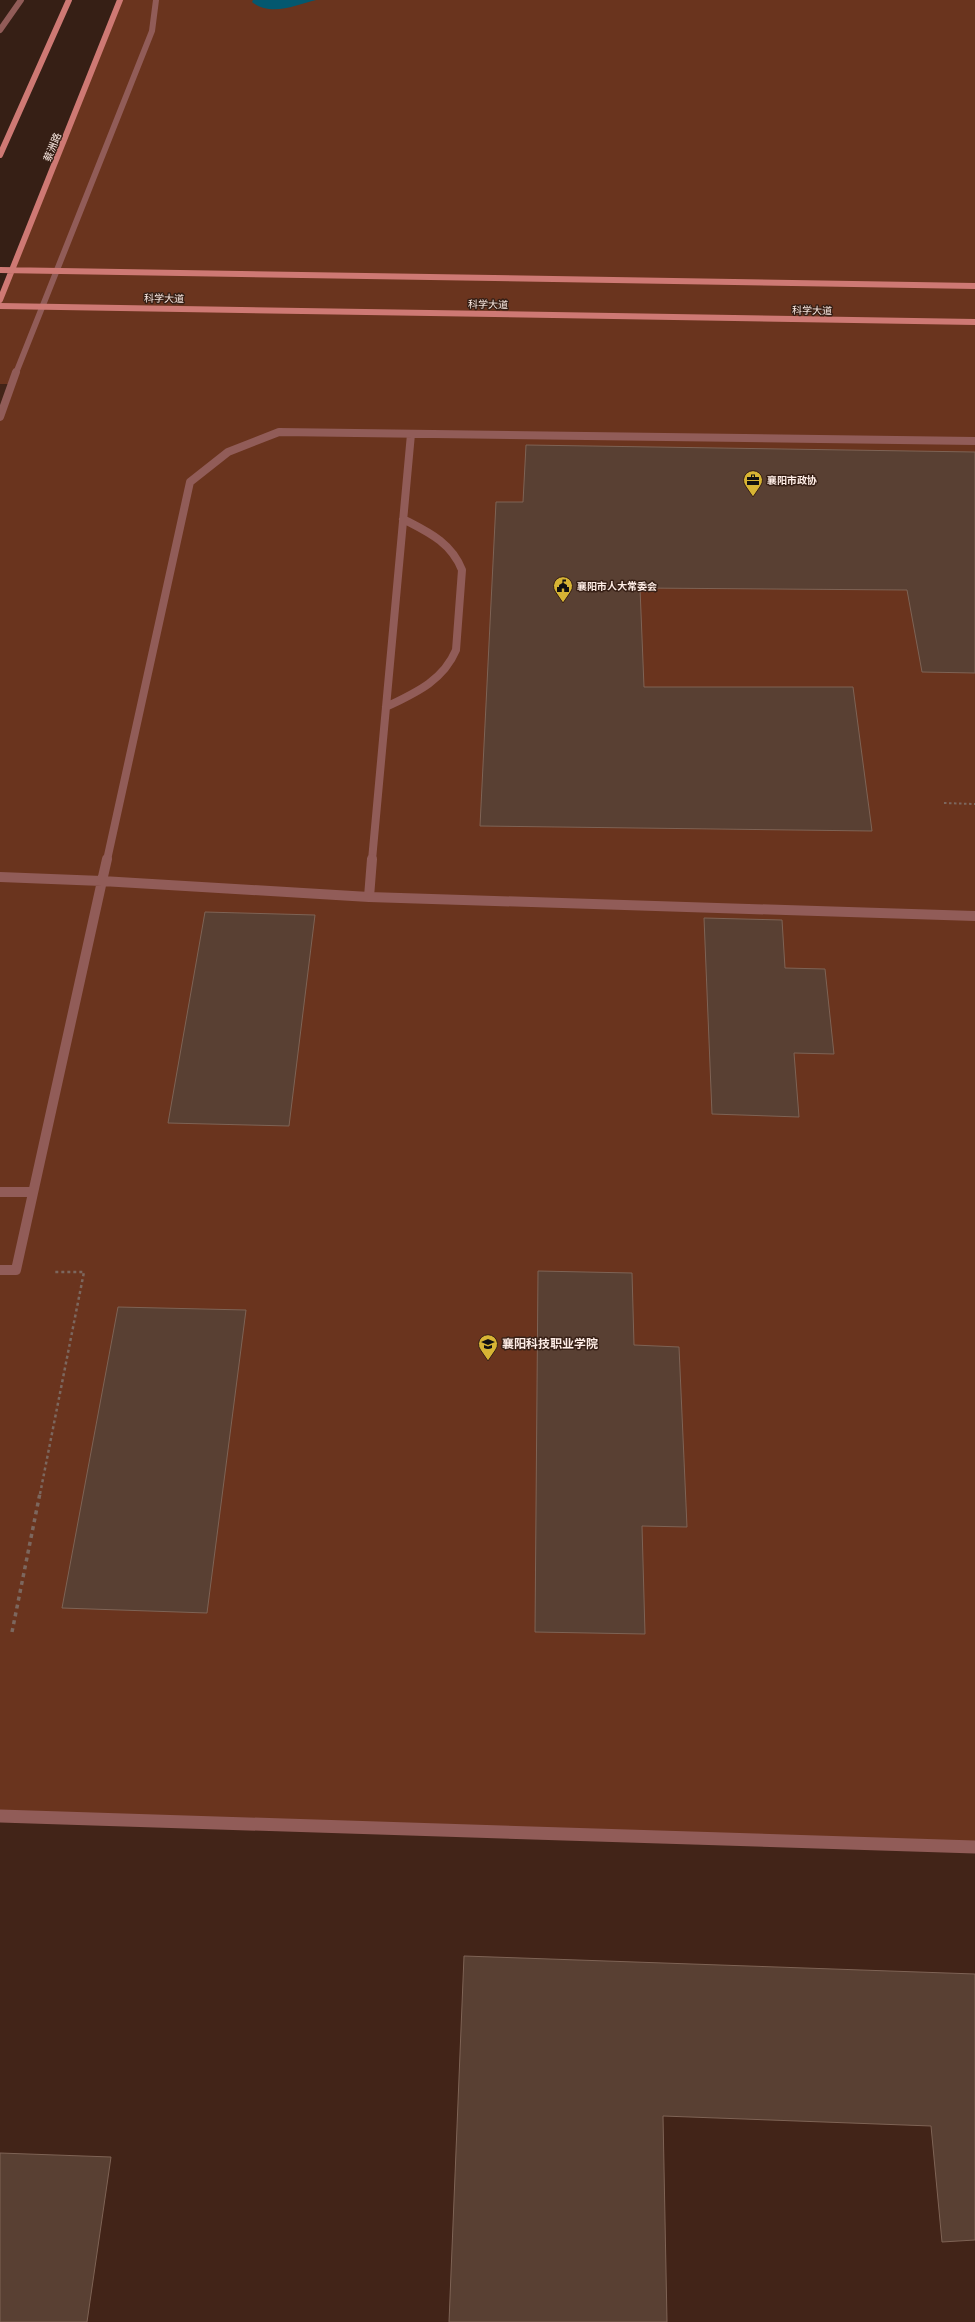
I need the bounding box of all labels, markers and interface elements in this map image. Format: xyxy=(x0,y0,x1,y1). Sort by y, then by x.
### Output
street label: 蔡洲路 xyxy=(41,131,65,164)
street label: 科学大道 xyxy=(144,292,184,306)
street label: 科学大道 xyxy=(468,298,508,312)
street label: 科学大道 xyxy=(792,304,832,318)
office icon: 襄阳市政协 xyxy=(742,469,764,497)
place label: 襄阳市政协 xyxy=(767,474,817,488)
public building icon: 襄阳市人大常委会 xyxy=(552,575,574,603)
place label: 襄阳市人大常委会 xyxy=(577,580,657,594)
school or university icon: 襄阳科技职业学院 xyxy=(477,1333,499,1361)
place label: 襄阳科技职业学院 xyxy=(502,1336,598,1352)

